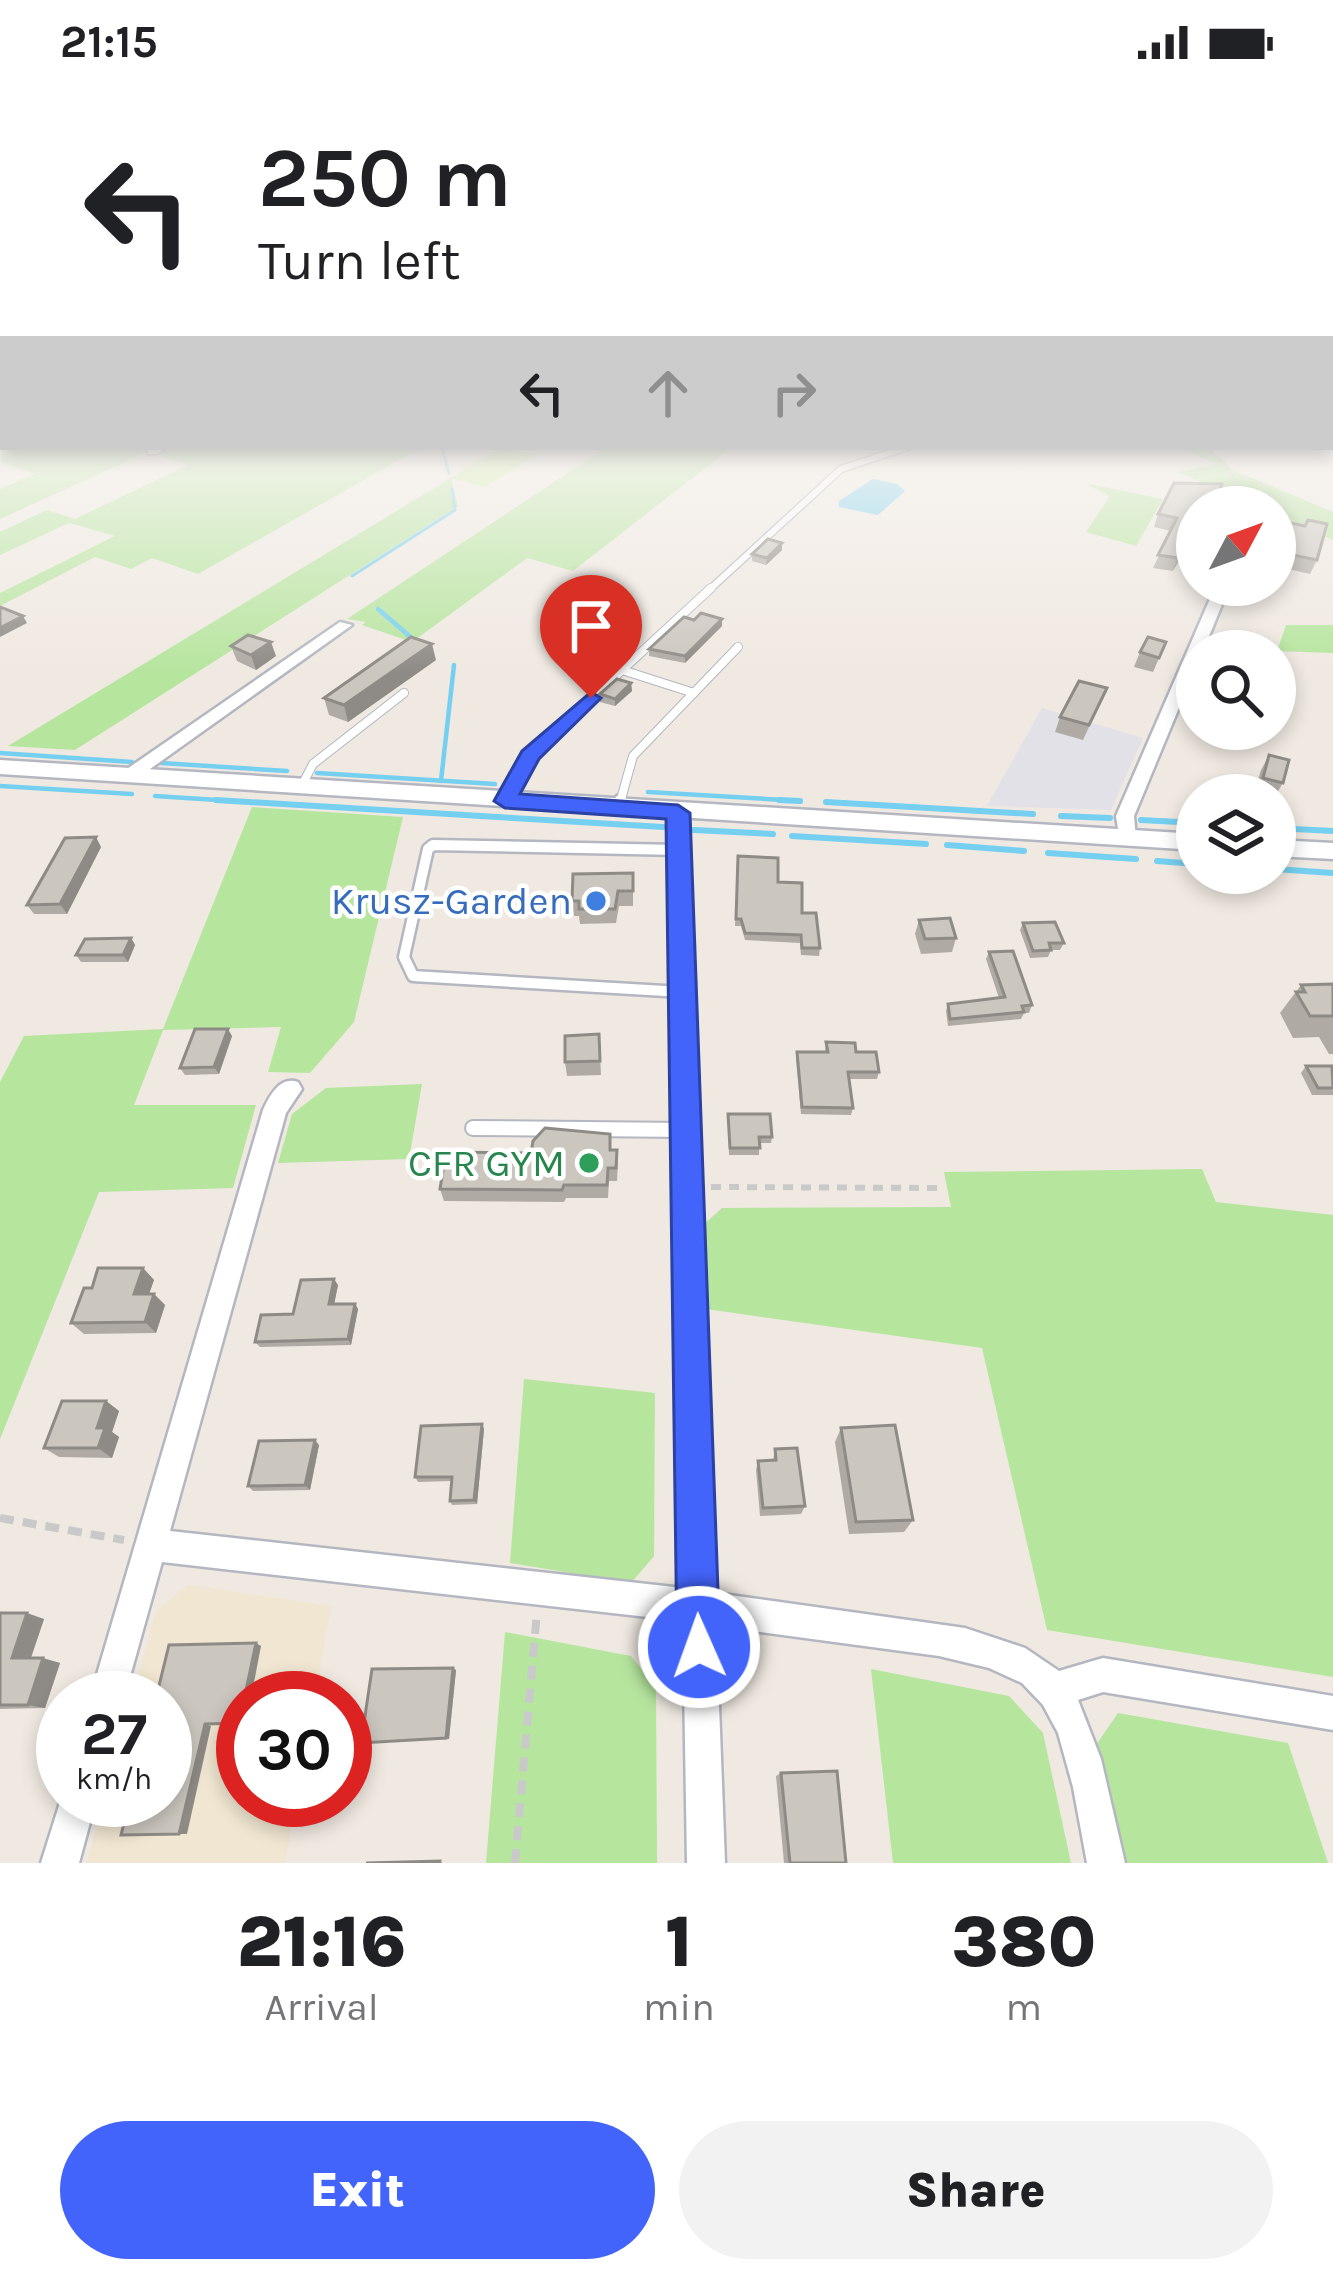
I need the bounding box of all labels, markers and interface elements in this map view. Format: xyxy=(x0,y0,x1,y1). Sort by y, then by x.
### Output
text: 21:15 xyxy=(60,16,158,68)
text: 250 m xyxy=(258,129,512,227)
icon: left xyxy=(60,132,216,288)
text: Turn left xyxy=(258,229,461,293)
icon: left xyxy=(509,360,575,426)
icon: ahead xyxy=(635,360,701,426)
icon: right xyxy=(761,360,827,426)
north arrow xyxy=(1176,486,1296,606)
map controls xyxy=(1176,486,1296,894)
pin xyxy=(540,575,642,698)
icon: arrive xyxy=(558,593,624,659)
button: search xyxy=(1176,630,1296,750)
button: layers xyxy=(1176,774,1296,894)
place label: Krusz-Garden xyxy=(331,878,572,924)
marker: Krusz-Garden xyxy=(583,888,609,914)
place label: CFR GYM xyxy=(408,1140,565,1186)
marker: CFR GYM xyxy=(576,1150,602,1176)
position arrow xyxy=(636,1584,762,1710)
speed limit sign: 30 xyxy=(216,1671,372,1827)
text: 27 xyxy=(81,1699,147,1769)
text: km/h xyxy=(76,1761,152,1797)
text: 21:16 xyxy=(237,1900,406,1984)
text: 1 xyxy=(665,1900,693,1984)
text: 380 xyxy=(952,1900,1096,1984)
text: Arrival xyxy=(264,1984,379,2030)
text: min xyxy=(643,1984,715,2030)
text: m xyxy=(1006,1984,1042,2030)
button: Exit xyxy=(60,2121,655,2259)
button: Share xyxy=(679,2121,1273,2259)

